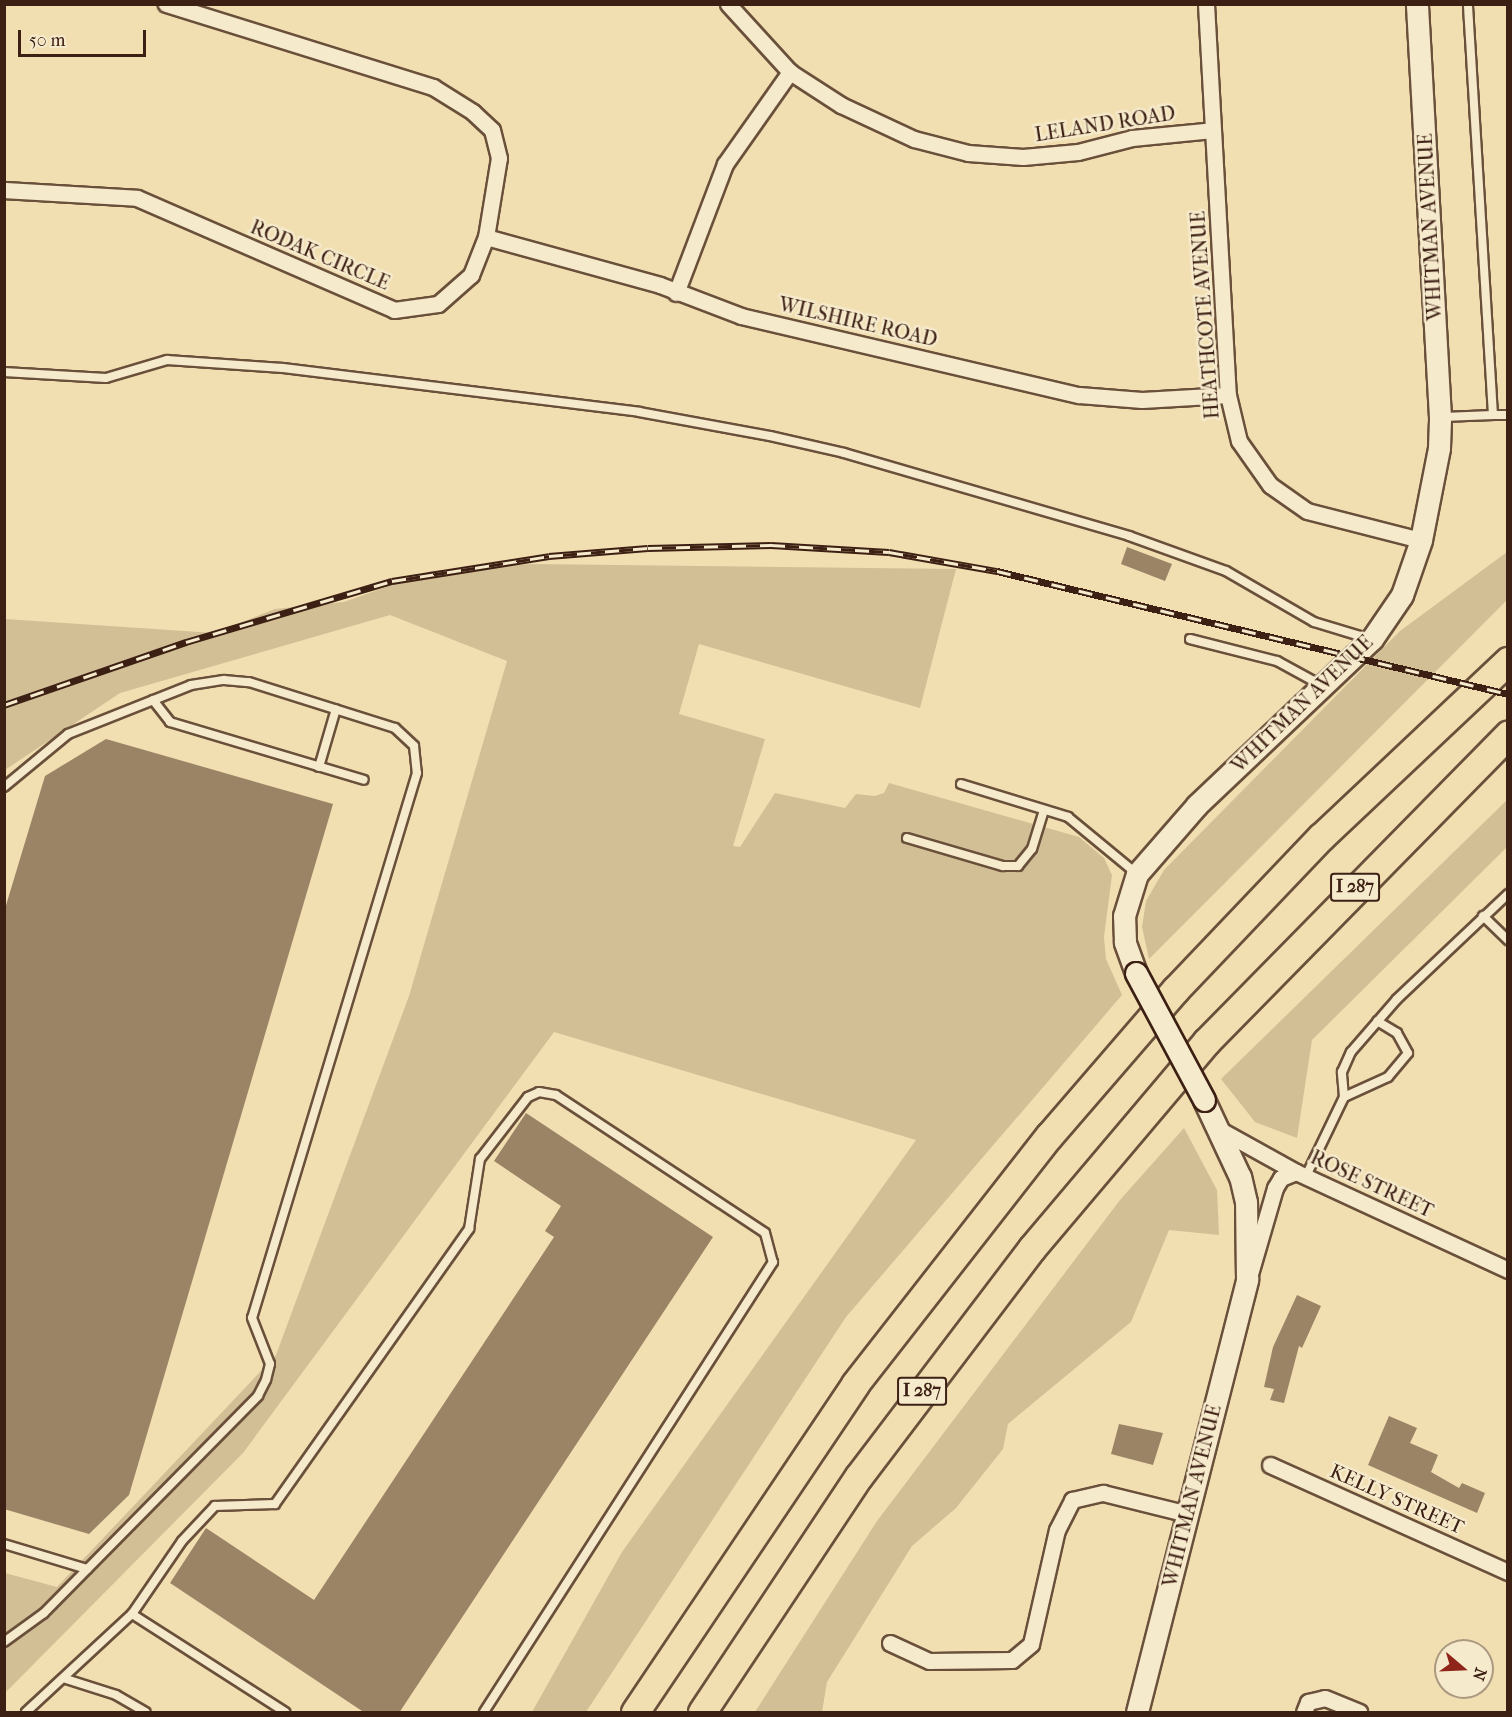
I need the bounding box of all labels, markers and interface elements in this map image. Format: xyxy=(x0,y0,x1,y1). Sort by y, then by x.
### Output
scale bar xyxy=(21,18,148,56)
text: 50 m xyxy=(29,30,65,51)
street label: LELAND ROAD xyxy=(1033,101,1177,147)
street label: WHITMAN AVENUE xyxy=(1413,133,1447,321)
street label: HEATHCOTE AVENUE xyxy=(1186,210,1224,420)
street label: RODAK CIRCLE xyxy=(247,215,393,295)
street label: WILSHIRE ROAD xyxy=(776,292,940,352)
street label: WHITMAN AVENUE xyxy=(1226,630,1378,778)
road number: I 287 xyxy=(1330,872,1380,902)
street label: ROSE STREET xyxy=(1307,1145,1437,1223)
road number: I 287 xyxy=(896,1376,948,1406)
street label: WHITMAN AVENUE xyxy=(1158,1402,1226,1590)
street label: KELLY STREET xyxy=(1326,1459,1468,1539)
north arrow xyxy=(1434,1639,1494,1699)
text: N xyxy=(1469,1666,1491,1683)

